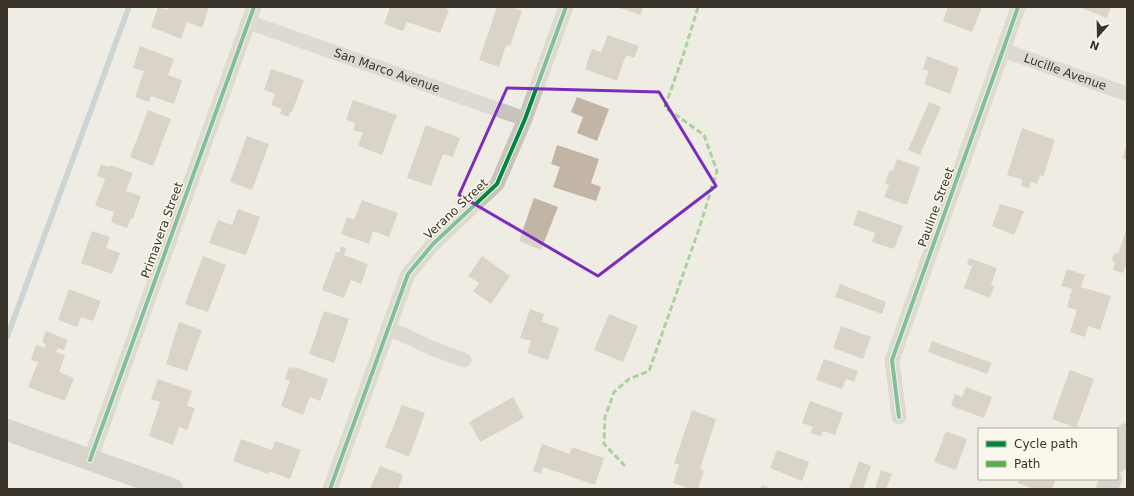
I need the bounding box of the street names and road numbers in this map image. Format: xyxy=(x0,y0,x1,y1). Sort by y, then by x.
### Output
street label: San Marco Avenue xyxy=(332,46,442,96)
street label: Lucille Avenue xyxy=(1022,51,1108,93)
street label: Pauline Street xyxy=(915,165,957,249)
street label: Verano Street xyxy=(421,176,491,242)
street label: Primavera Street xyxy=(138,180,186,280)

